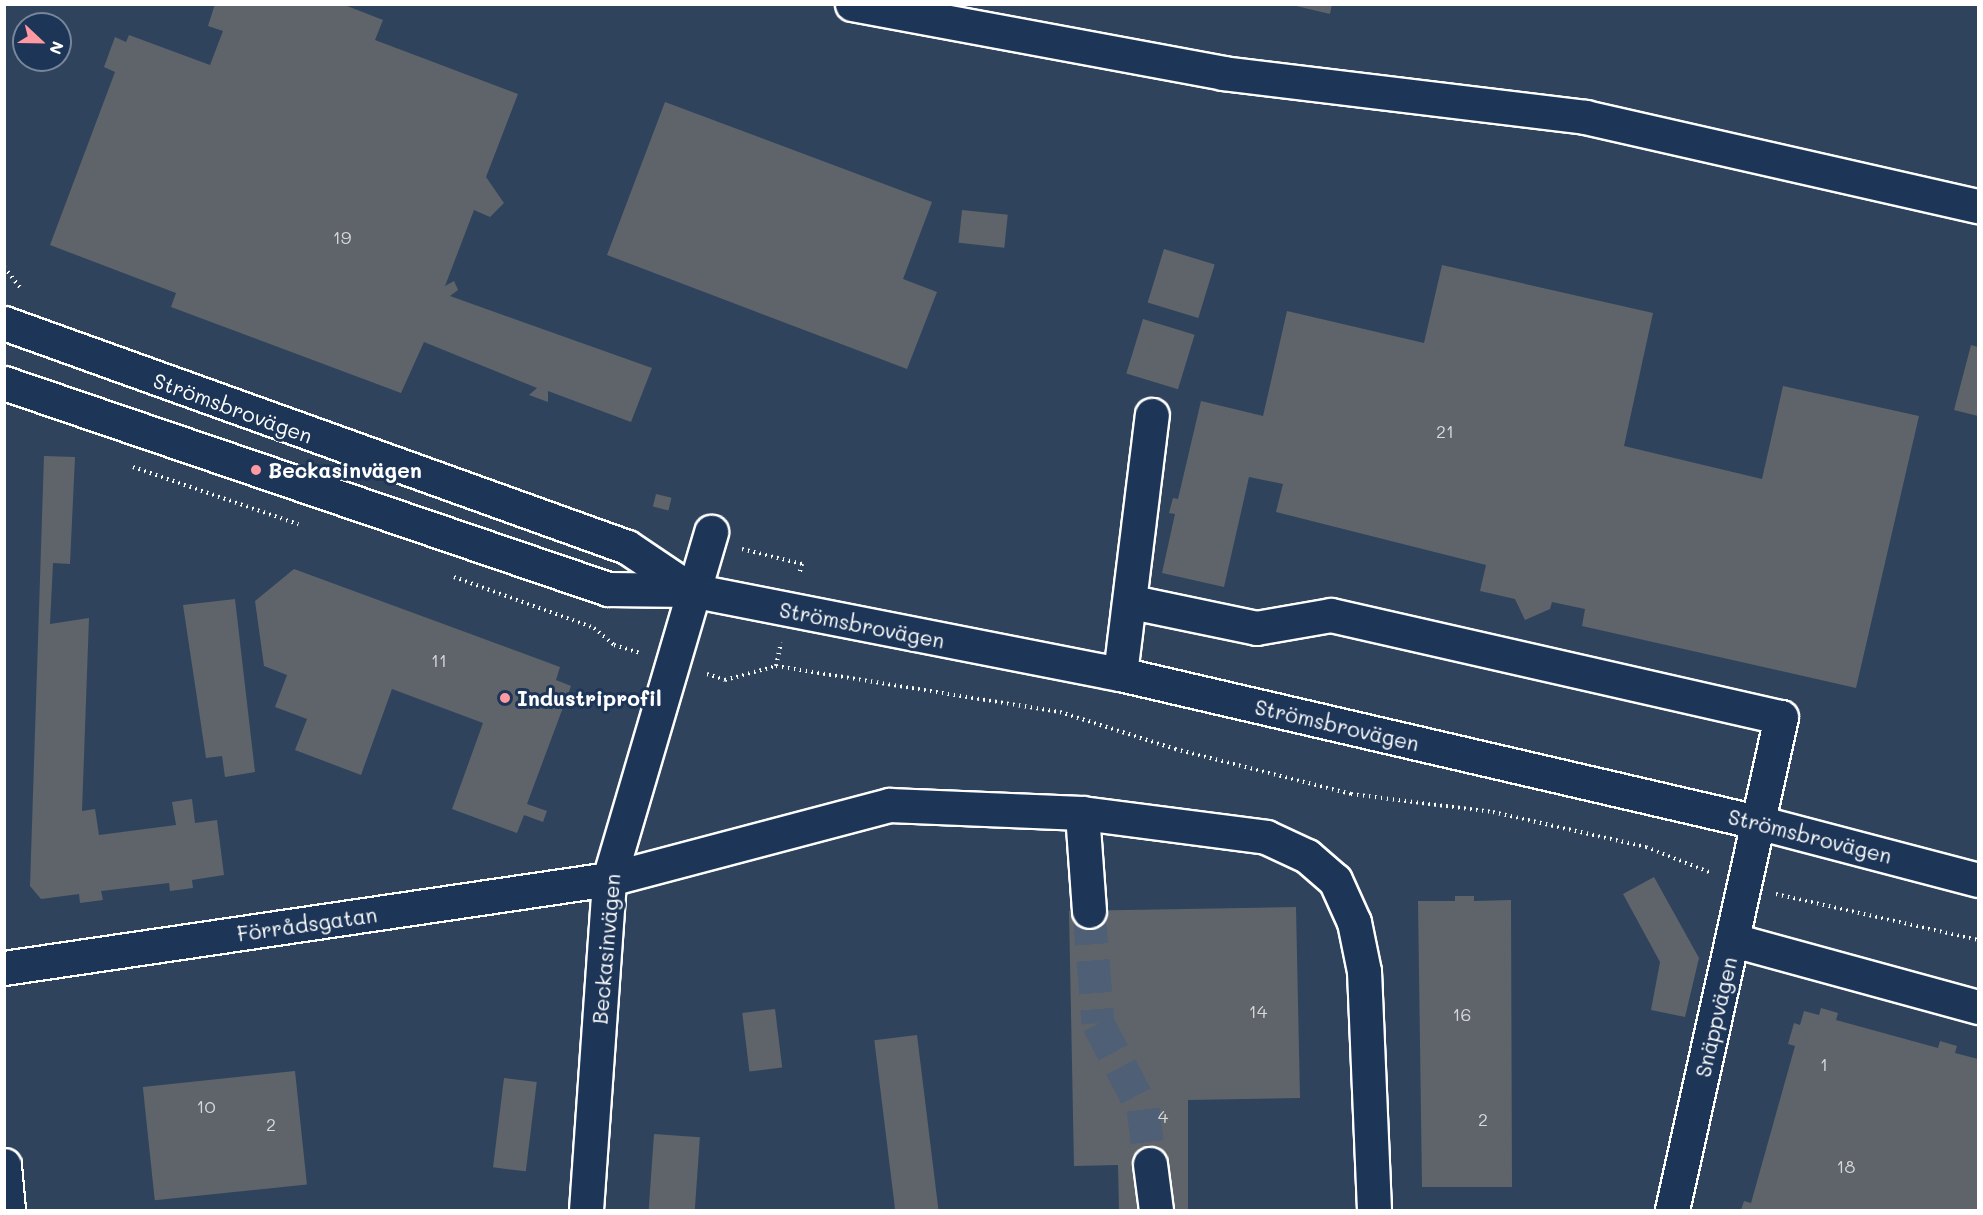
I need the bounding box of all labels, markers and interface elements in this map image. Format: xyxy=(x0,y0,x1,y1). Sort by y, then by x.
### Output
north arrow xyxy=(12,12,72,72)
text: N xyxy=(45,39,69,58)
house number: 19 xyxy=(333,226,351,248)
street label: Strömsbrovägen xyxy=(150,368,316,448)
house number: 21 xyxy=(1436,420,1454,442)
place label: Beckasinvägen xyxy=(268,457,422,483)
marker: Beckasinvägen xyxy=(249,463,263,477)
street label: Strömsbrovägen xyxy=(777,597,947,653)
house number: 11 xyxy=(431,649,447,671)
place label: Industriprofil xyxy=(517,685,662,711)
marker: Industriprofil xyxy=(498,691,512,705)
street label: Strömsbrovägen xyxy=(1253,694,1421,756)
street label: Strömsbrovägen xyxy=(1726,804,1894,868)
street label: Beckasinvägen xyxy=(587,873,625,1025)
street label: Förrådsgatan xyxy=(235,902,379,946)
street label: Snäppvägen xyxy=(1690,954,1742,1080)
house number: 14 xyxy=(1249,1000,1267,1022)
house number: 16 xyxy=(1453,1003,1471,1025)
house number: 1 xyxy=(1820,1053,1828,1075)
house number: 10 xyxy=(196,1095,216,1117)
house number: 4 xyxy=(1158,1105,1168,1127)
house number: 2 xyxy=(1478,1108,1488,1130)
house number: 2 xyxy=(266,1113,276,1135)
house number: 18 xyxy=(1837,1155,1855,1177)

